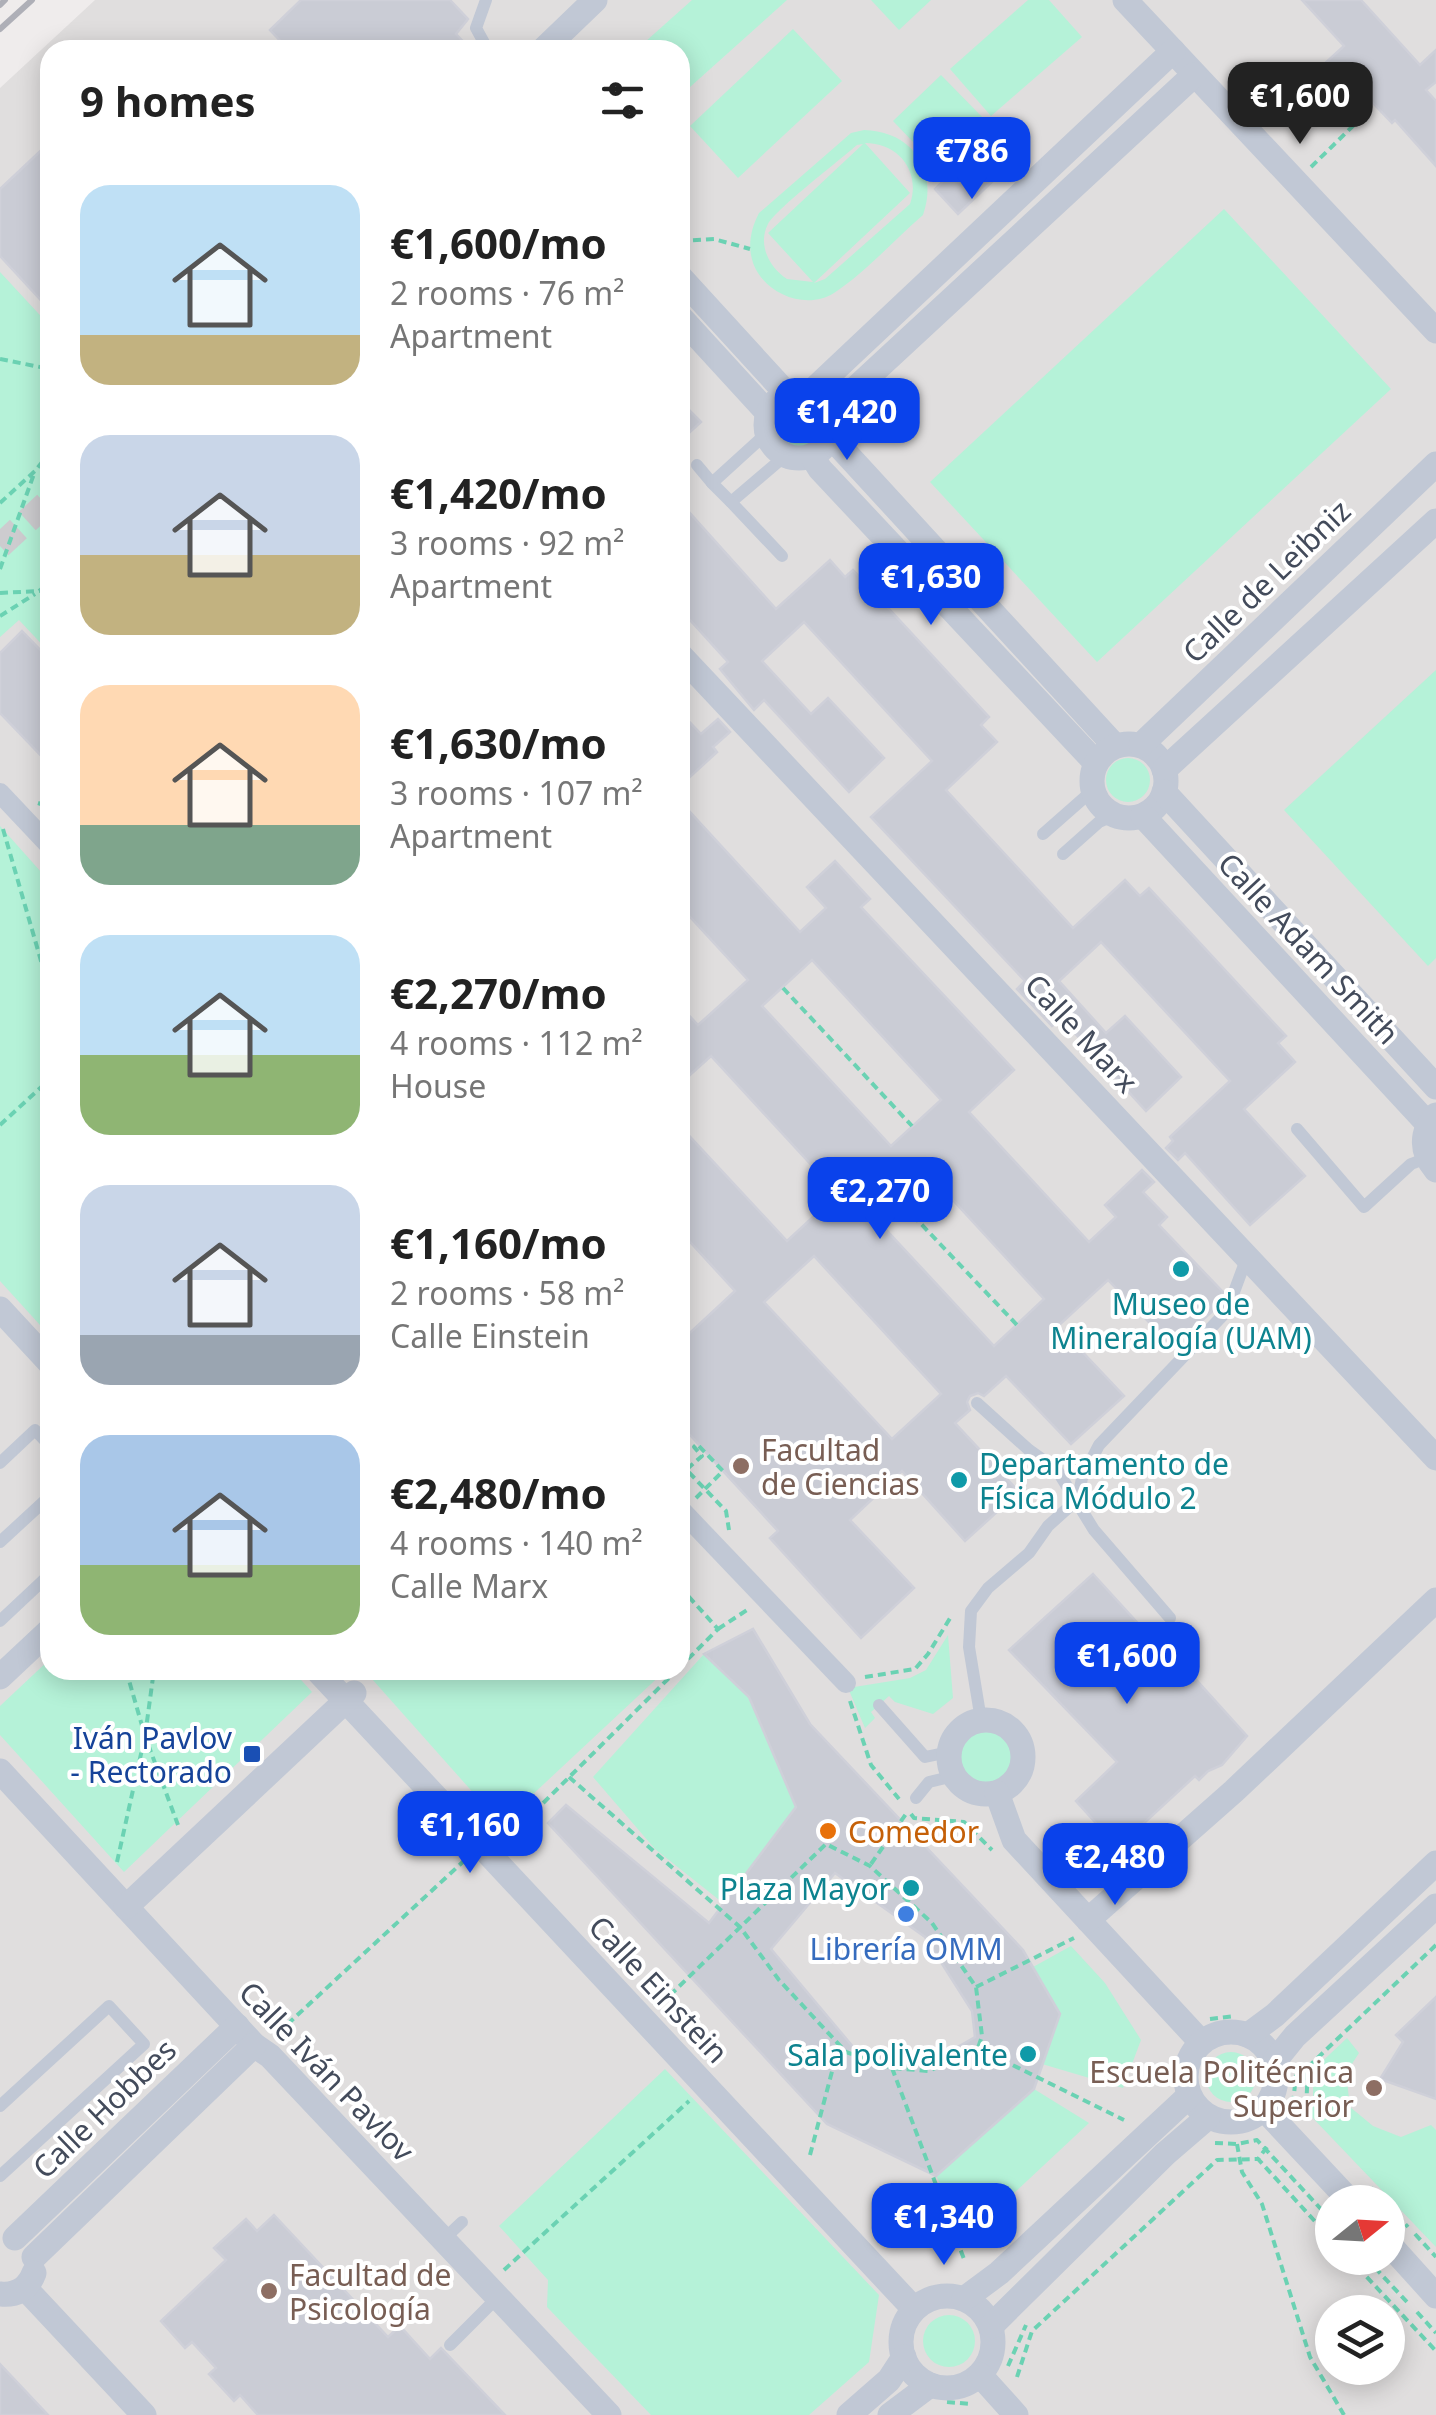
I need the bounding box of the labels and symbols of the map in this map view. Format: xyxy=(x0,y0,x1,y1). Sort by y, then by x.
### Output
pin: €1,600 xyxy=(1219,62,1381,147)
pin: €786 xyxy=(913,117,1031,202)
pin: €1,420 xyxy=(766,378,928,463)
street label: Calle de Leibniz xyxy=(1173,490,1359,672)
pin: €1,630 xyxy=(850,543,1012,628)
street label: Calle Adam Smith xyxy=(1209,843,1409,1053)
street label: Calle Marx xyxy=(1016,965,1148,1101)
pin: €2,270 xyxy=(799,1157,961,1242)
marker: Museo de Mineralogía (UAM) xyxy=(1170,1258,1192,1280)
place label: Museo de Mineralogía (UAM) xyxy=(1050,1283,1312,1358)
place label: Facultad de Ciencias xyxy=(761,1429,920,1504)
place label: Departamento de Física Módulo 2 xyxy=(979,1443,1229,1518)
marker: Facultad de Ciencias xyxy=(730,1455,752,1477)
marker: Departamento de Física Módulo 2 xyxy=(948,1469,970,1491)
pin: €1,600 xyxy=(1046,1622,1208,1707)
place label: Iván Pavlov - Rectorado xyxy=(70,1717,233,1792)
marker: Iván Pavlov - Rectorado xyxy=(241,1743,263,1765)
pin: €1,160 xyxy=(389,1791,551,1876)
place label: Comedor xyxy=(848,1811,979,1852)
marker: Comedor xyxy=(817,1820,839,1842)
pin: €2,480 xyxy=(1034,1823,1196,1908)
place label: Plaza Mayor xyxy=(720,1868,891,1909)
marker: Plaza Mayor xyxy=(900,1877,922,1899)
marker: Librería OMM xyxy=(895,1903,917,1925)
street label: Calle Einstein xyxy=(580,1907,738,2071)
place label: Librería OMM xyxy=(809,1928,1003,1969)
street label: Calle Iván Pavlov xyxy=(231,1972,424,2170)
street label: Calle Hobbes xyxy=(23,2029,185,2187)
place label: Sala polivalente xyxy=(787,2034,1008,2075)
marker: Sala polivalente xyxy=(1017,2043,1039,2065)
place label: Escuela Politécnica Superior xyxy=(1089,2051,1354,2126)
marker: Escuela Politécnica Superior xyxy=(1363,2077,1385,2099)
pin: €1,340 xyxy=(863,2183,1025,2268)
north arrow xyxy=(1315,2185,1405,2275)
place label: Facultad de Psicología xyxy=(289,2254,451,2329)
marker: Facultad de Psicología xyxy=(258,2280,280,2302)

